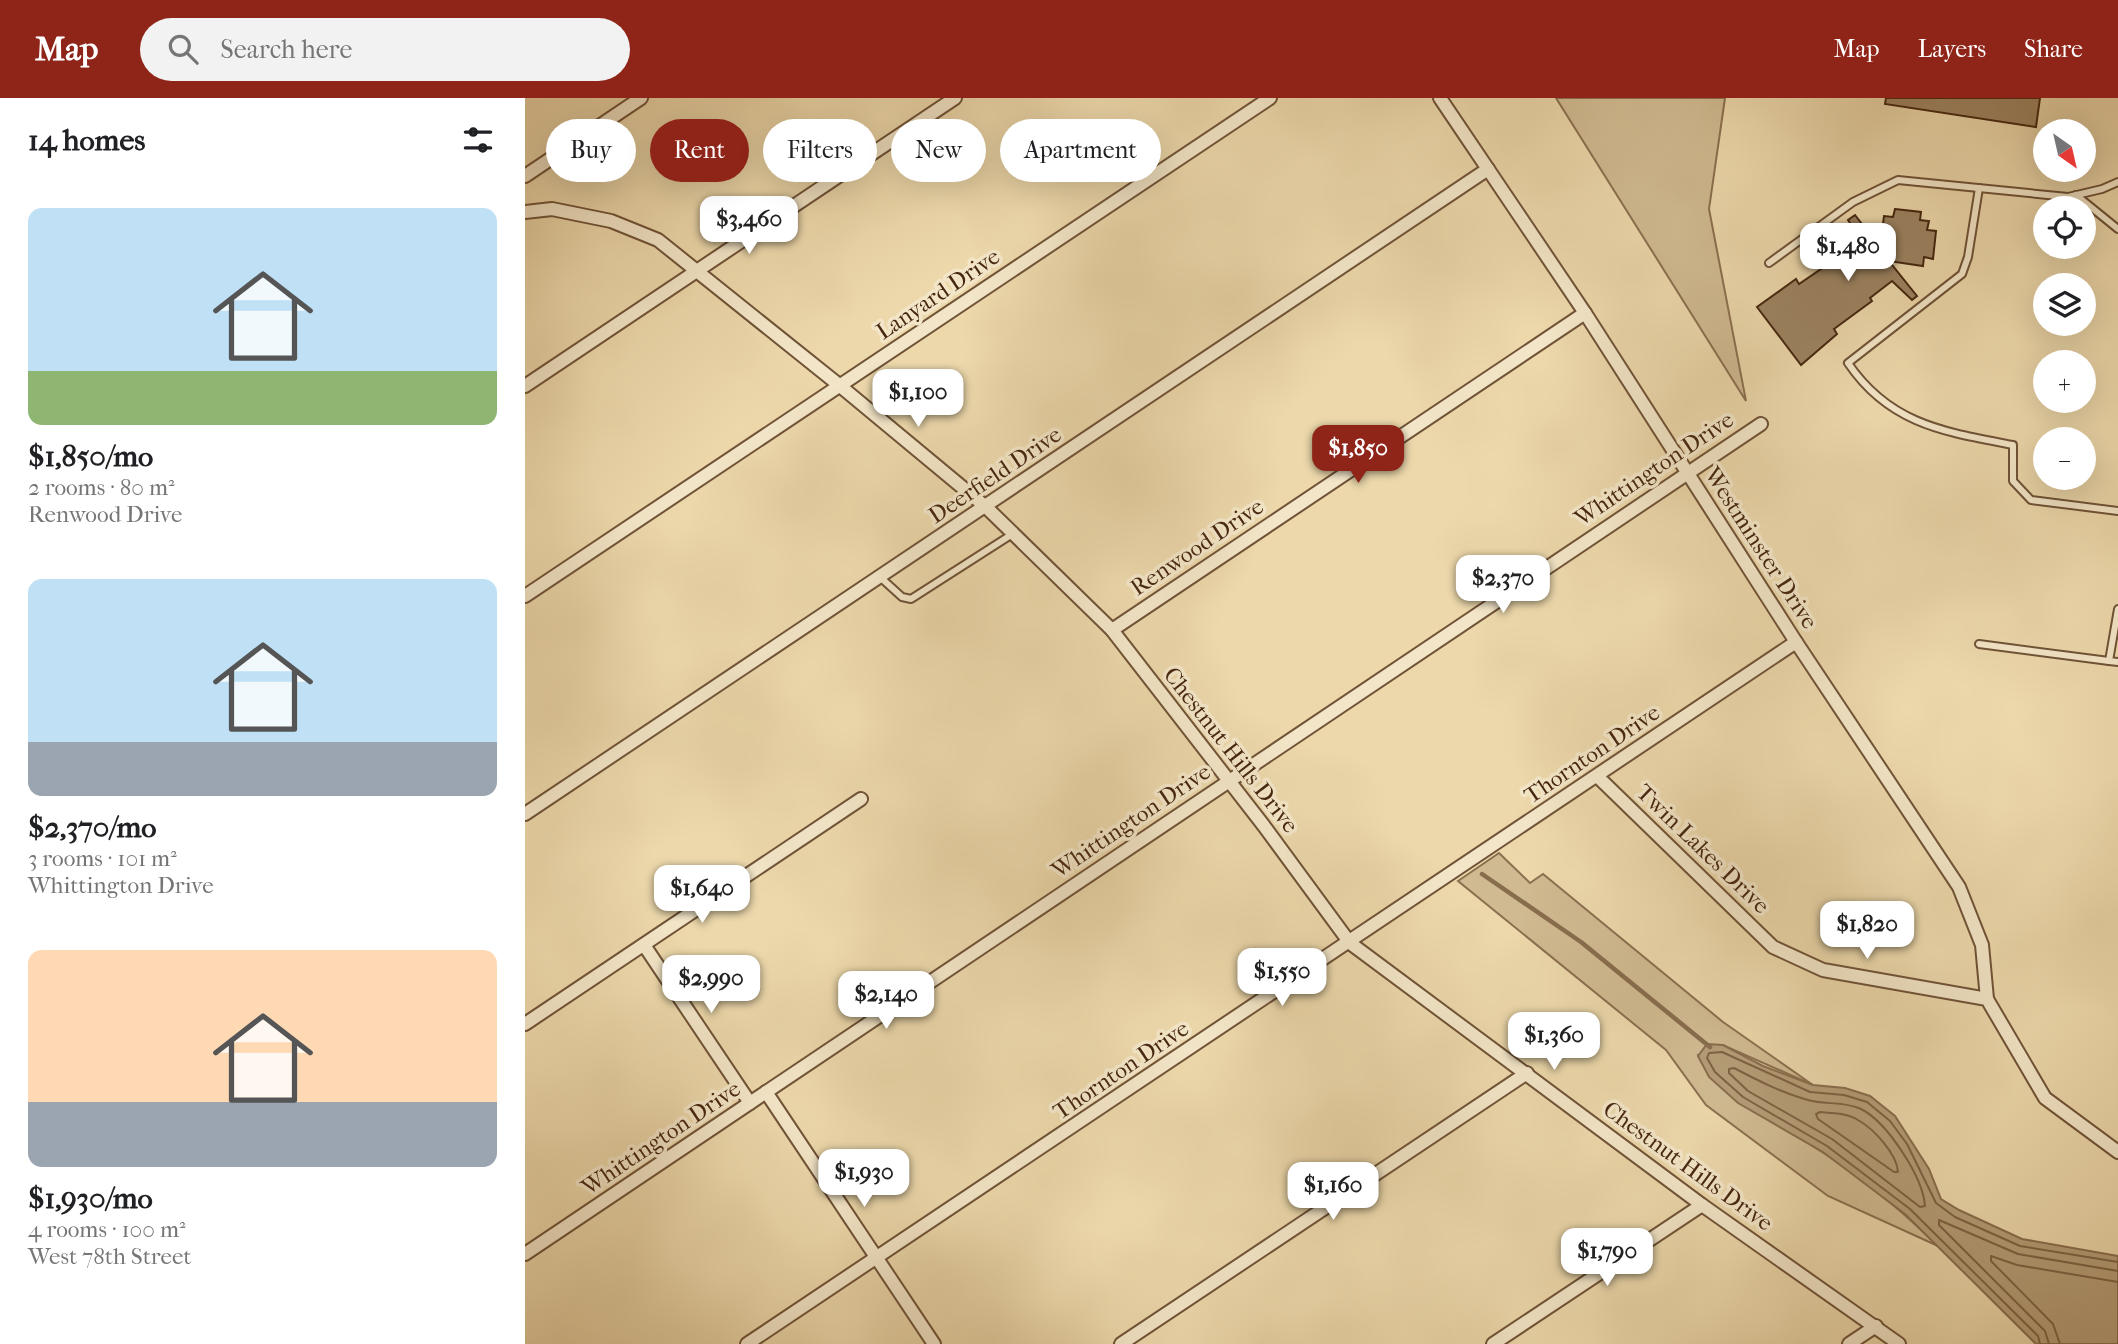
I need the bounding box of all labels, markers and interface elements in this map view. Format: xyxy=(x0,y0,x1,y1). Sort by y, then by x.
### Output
search box xyxy=(140,18,630,81)
text: Map xyxy=(35,30,98,69)
icon: search xyxy=(164,30,202,68)
text: Search here xyxy=(220,34,352,65)
text: Map xyxy=(1834,35,1880,63)
text: Layers xyxy=(1918,35,1986,63)
text: Share xyxy=(2024,35,2083,63)
chip: Buy xyxy=(546,119,636,182)
chip: Rent xyxy=(650,119,749,182)
chip: Filters xyxy=(763,119,877,182)
chip: New xyxy=(891,119,986,182)
chip: Apartment xyxy=(1000,119,1161,182)
north arrow xyxy=(2033,119,2097,182)
map controls xyxy=(2033,119,2096,490)
icon: filters xyxy=(459,121,497,159)
text: 14 homes xyxy=(28,123,145,158)
button: locate xyxy=(2033,196,2096,259)
pin: $3,460 xyxy=(692,197,806,256)
text: $3,460 xyxy=(716,205,782,232)
pin: $1,480 xyxy=(1791,223,1905,283)
text: $1,480 xyxy=(1816,232,1880,259)
street label: Lanyard Drive xyxy=(871,243,1005,345)
icon: home xyxy=(200,253,326,379)
button: layers xyxy=(2033,273,2096,336)
button: + xyxy=(2033,350,2096,413)
pin: $1,100 xyxy=(861,370,975,429)
text: $1,100 xyxy=(888,378,948,405)
street label: Whittington Drive xyxy=(1569,406,1738,533)
street label: Deerfield Drive xyxy=(924,421,1066,529)
pin: $1,850 xyxy=(1301,426,1415,485)
button: − xyxy=(2033,427,2096,490)
text: $1,850 xyxy=(1328,434,1388,461)
text: $1,850/mo xyxy=(28,439,153,474)
street label: Westminster Drive xyxy=(1698,461,1823,634)
text: 2 rooms · 80 m² xyxy=(28,474,175,501)
street label: Renwood Drive xyxy=(1125,493,1269,601)
text: Renwood Drive xyxy=(28,501,182,528)
pin: $2,370 xyxy=(1446,556,1560,615)
text: $2,370 xyxy=(1472,564,1534,591)
icon: home xyxy=(200,624,326,750)
street label: Chestnut Hills Drive xyxy=(1158,662,1304,838)
street label: Thornton Drive xyxy=(1519,699,1665,809)
street label: Whittington Drive xyxy=(1046,758,1215,885)
street label: Twin Lakes Drive xyxy=(1631,779,1775,919)
text: $2,370/mo xyxy=(28,810,157,845)
text: 3 rooms · 101 m² xyxy=(28,845,177,872)
pin: $1,640 xyxy=(645,866,759,925)
text: Whittington Drive xyxy=(28,872,214,899)
text: $1,640 xyxy=(670,874,734,901)
pin: $1,820 xyxy=(1810,902,1924,961)
text: $1,820 xyxy=(1836,910,1898,937)
pin: $1,550 xyxy=(1225,948,1339,1008)
pin: $2,990 xyxy=(654,956,768,1015)
text: $1,550 xyxy=(1253,957,1311,984)
text: $2,990 xyxy=(678,964,744,991)
pin: $2,140 xyxy=(829,972,943,1031)
text: $2,140 xyxy=(854,980,918,1007)
icon: home xyxy=(200,995,326,1121)
pin: $1,360 xyxy=(1497,1012,1611,1072)
street label: Thornton Drive xyxy=(1048,1015,1194,1125)
text: $1,360 xyxy=(1524,1021,1584,1048)
street label: Whittington Drive xyxy=(576,1075,745,1202)
street label: Chestnut Hills Drive xyxy=(1598,1095,1778,1237)
pin: $1,930 xyxy=(807,1150,921,1209)
text: $1,930 xyxy=(834,1158,894,1185)
pin: $1,160 xyxy=(1276,1162,1390,1222)
text: $1,160 xyxy=(1304,1171,1362,1198)
text: $1,930/mo xyxy=(28,1181,153,1216)
text: 4 rooms · 100 m² xyxy=(28,1216,186,1243)
pin: $1,790 xyxy=(1550,1228,1664,1288)
text: $1,790 xyxy=(1577,1237,1637,1264)
text: West 78th Street xyxy=(28,1243,191,1270)

